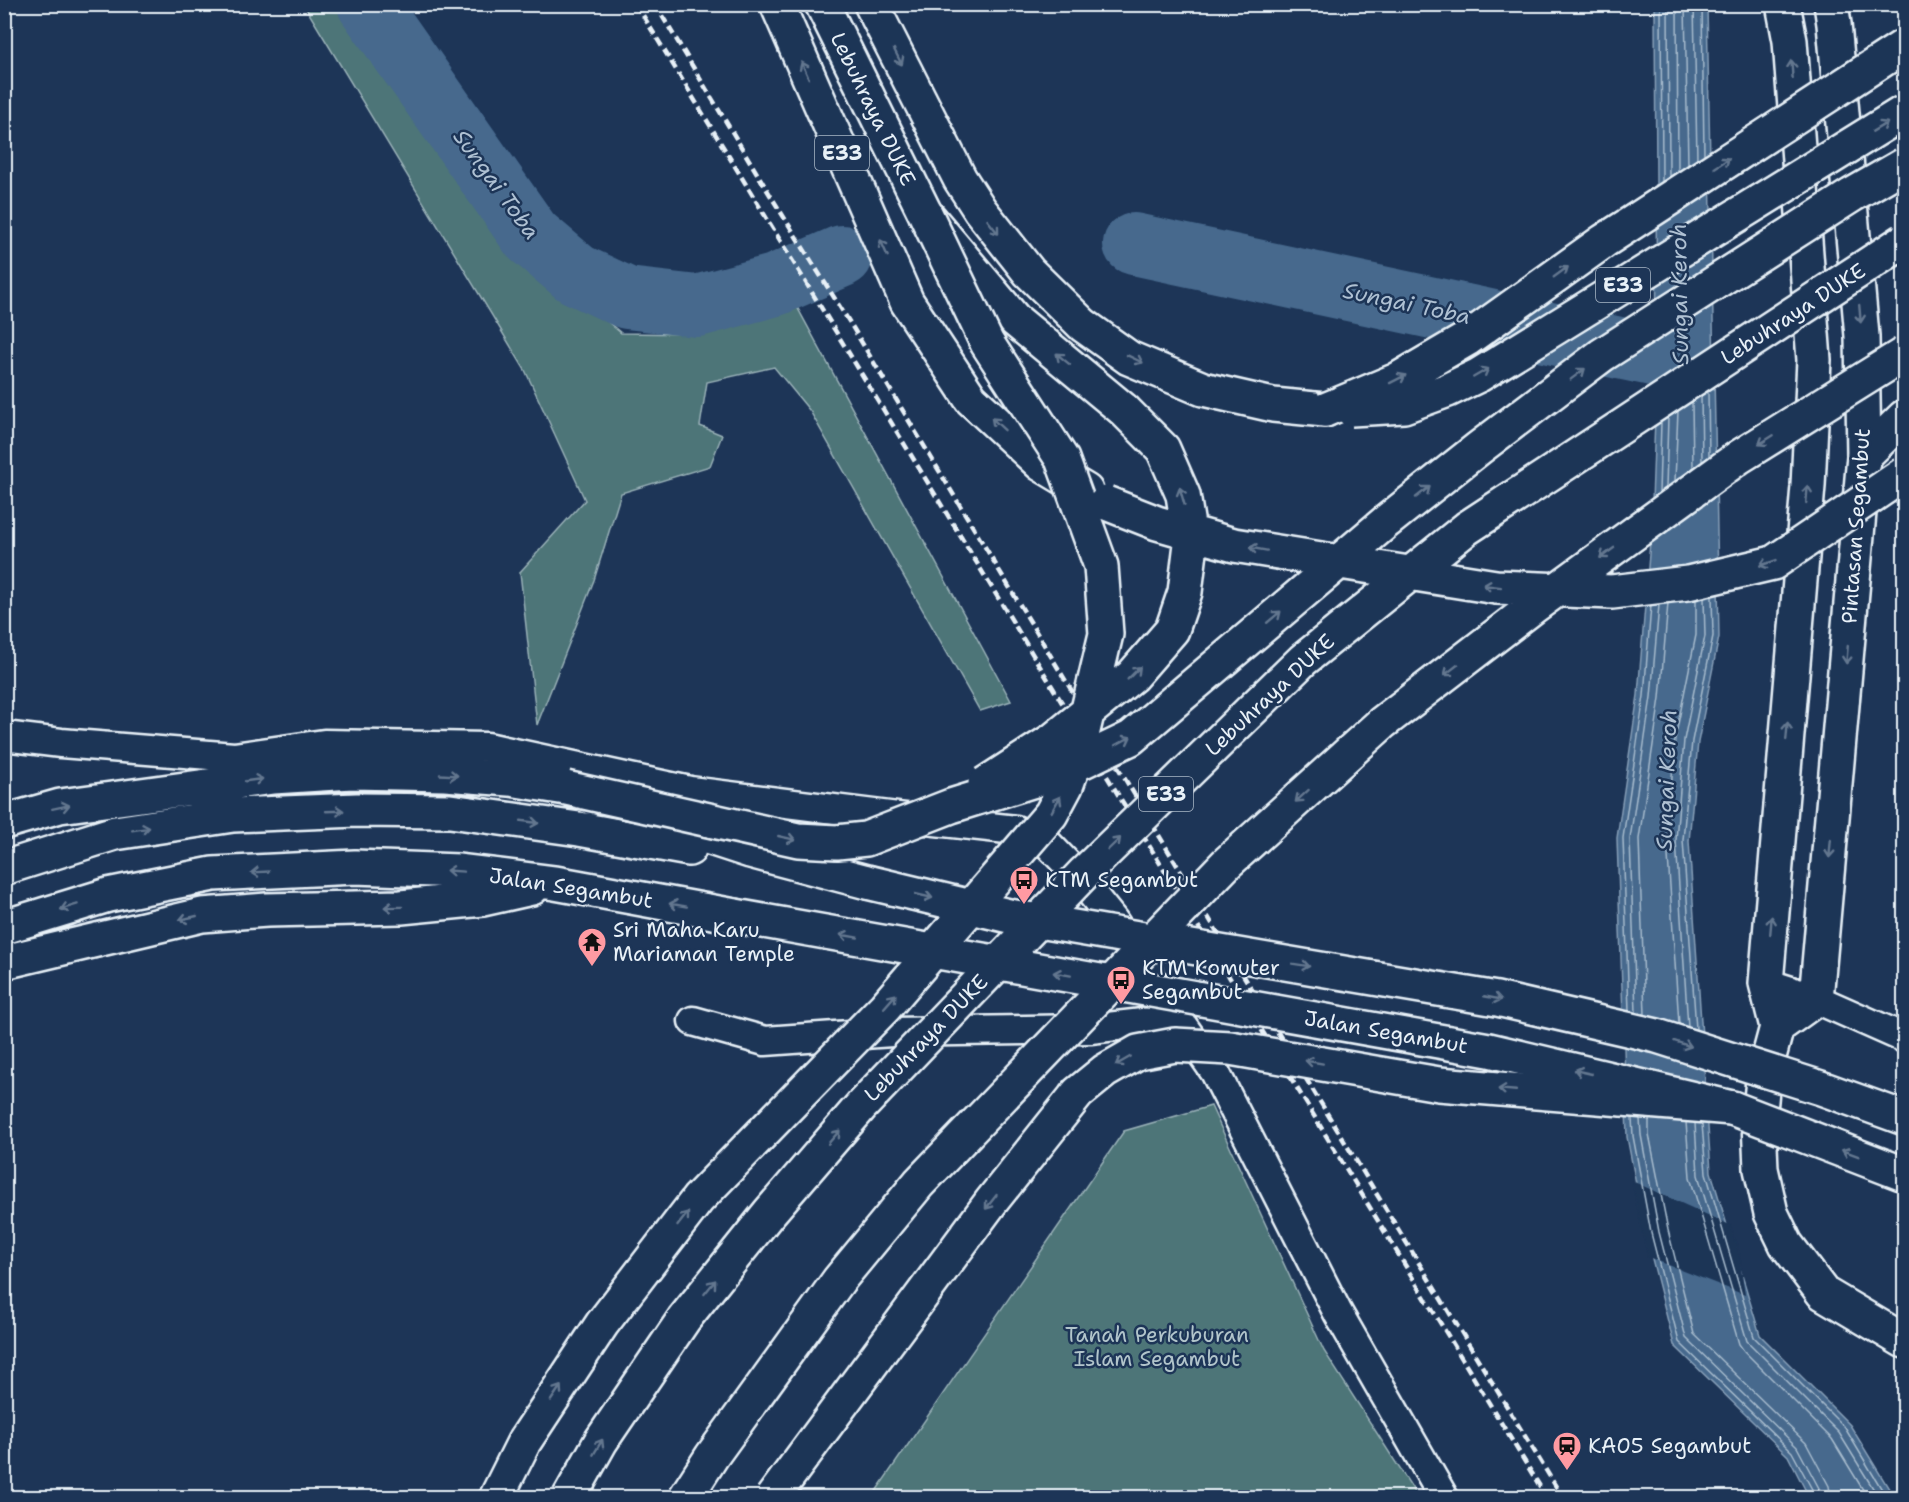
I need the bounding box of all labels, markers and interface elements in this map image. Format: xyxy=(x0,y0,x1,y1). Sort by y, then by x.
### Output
street label: Lebuhraya DUKE xyxy=(824,28,922,190)
one-way arrow xyxy=(893,47,904,65)
one-way arrow xyxy=(1787,60,1798,80)
one-way arrow xyxy=(799,61,810,79)
one-way arrow xyxy=(1871,121,1888,133)
water label: Sungai Toba xyxy=(447,123,546,245)
road number: E33 xyxy=(815,136,869,170)
one-way arrow xyxy=(1714,157,1731,170)
one-way arrow xyxy=(987,219,1000,235)
water label: Sungai Keroh xyxy=(1664,223,1695,365)
one-way arrow xyxy=(877,239,888,257)
street label: Lebuhraya DUKE xyxy=(1715,257,1871,371)
one-way arrow xyxy=(1552,266,1568,278)
road number: E33 xyxy=(1596,268,1650,302)
water label: Sungai Toba xyxy=(1341,276,1473,331)
one-way arrow xyxy=(1855,303,1866,323)
one-way arrow xyxy=(1055,353,1071,366)
one-way arrow xyxy=(1125,354,1143,366)
one-way arrow xyxy=(1472,367,1490,378)
one-way arrow xyxy=(1569,367,1585,380)
one-way arrow xyxy=(1389,373,1406,385)
one-way arrow xyxy=(991,417,1006,431)
street label: Pintasan Segambut xyxy=(1835,427,1877,625)
one-way arrow xyxy=(1757,434,1774,447)
one-way arrow xyxy=(1802,485,1813,505)
one-way arrow xyxy=(1415,486,1431,499)
one-way arrow xyxy=(1176,487,1187,506)
one-way arrow xyxy=(1249,543,1269,554)
one-way arrow xyxy=(1599,547,1615,559)
one-way arrow xyxy=(1759,558,1778,569)
one-way arrow xyxy=(1483,580,1503,591)
one-way arrow xyxy=(1266,611,1282,624)
street label: Lebuhraya DUKE xyxy=(1199,628,1341,762)
one-way arrow xyxy=(1841,644,1852,664)
one-way arrow xyxy=(1443,664,1459,677)
one-way arrow xyxy=(1127,666,1141,681)
water label: Sungai Keroh xyxy=(1650,709,1683,851)
one-way arrow xyxy=(1782,721,1793,741)
one-way arrow xyxy=(1114,735,1131,747)
one-way arrow xyxy=(438,769,458,780)
one-way arrow xyxy=(243,774,263,785)
road number: E33 xyxy=(1139,777,1193,811)
one-way arrow xyxy=(1294,789,1309,803)
one-way arrow xyxy=(1050,796,1062,813)
one-way arrow xyxy=(51,801,70,812)
one-way arrow xyxy=(325,805,345,817)
one-way arrow xyxy=(519,817,539,828)
one-way arrow xyxy=(131,824,151,835)
one-way arrow xyxy=(777,832,796,844)
one-way arrow xyxy=(1106,837,1121,852)
one-way arrow xyxy=(1824,838,1835,858)
street label: Jalan Segambut xyxy=(487,861,655,915)
bus stop icon: KTM Segambut xyxy=(1008,864,1040,906)
one-way arrow xyxy=(445,865,465,876)
one-way arrow xyxy=(251,866,271,877)
place label: KTM Segambut xyxy=(1045,866,1198,894)
one-way arrow xyxy=(914,890,933,902)
one-way arrow xyxy=(668,900,688,911)
one-way arrow xyxy=(384,901,404,912)
one-way arrow xyxy=(60,902,79,913)
one-way arrow xyxy=(179,912,198,924)
one-way arrow xyxy=(1766,915,1777,935)
place label: Sri Maha Karu Mariaman Temple xyxy=(613,916,795,968)
temple icon: Sri Maha Karu Mariaman Temple xyxy=(576,926,608,968)
one-way arrow xyxy=(840,930,859,941)
place label: KTM Komuter Segambut xyxy=(1142,954,1280,1006)
one-way arrow xyxy=(1291,959,1311,970)
bus stop icon: KTM Komuter Segambut xyxy=(1105,964,1137,1006)
street label: Lebuhraya DUKE xyxy=(858,968,994,1108)
one-way arrow xyxy=(1052,969,1072,980)
one-way arrow xyxy=(1483,993,1503,1004)
one-way arrow xyxy=(883,994,897,1009)
street label: Jalan Segambut xyxy=(1302,1004,1470,1060)
one-way arrow xyxy=(1673,1040,1692,1051)
one-way arrow xyxy=(1115,1055,1132,1067)
one-way arrow xyxy=(1304,1057,1324,1068)
one-way arrow xyxy=(1574,1066,1593,1078)
one-way arrow xyxy=(1497,1084,1517,1095)
one-way arrow xyxy=(827,1130,841,1145)
one-way arrow xyxy=(1841,1146,1860,1157)
one-way arrow xyxy=(985,1194,998,1210)
one-way arrow xyxy=(677,1211,690,1227)
one-way arrow xyxy=(703,1279,716,1295)
park label: Tanah Perkuburan Islam Segambut xyxy=(1065,1321,1249,1373)
one-way arrow xyxy=(550,1385,562,1402)
station icon: KA05 Segambut xyxy=(1551,1430,1583,1472)
place label: KA05 Segambut xyxy=(1588,1432,1751,1460)
one-way arrow xyxy=(592,1439,604,1456)

